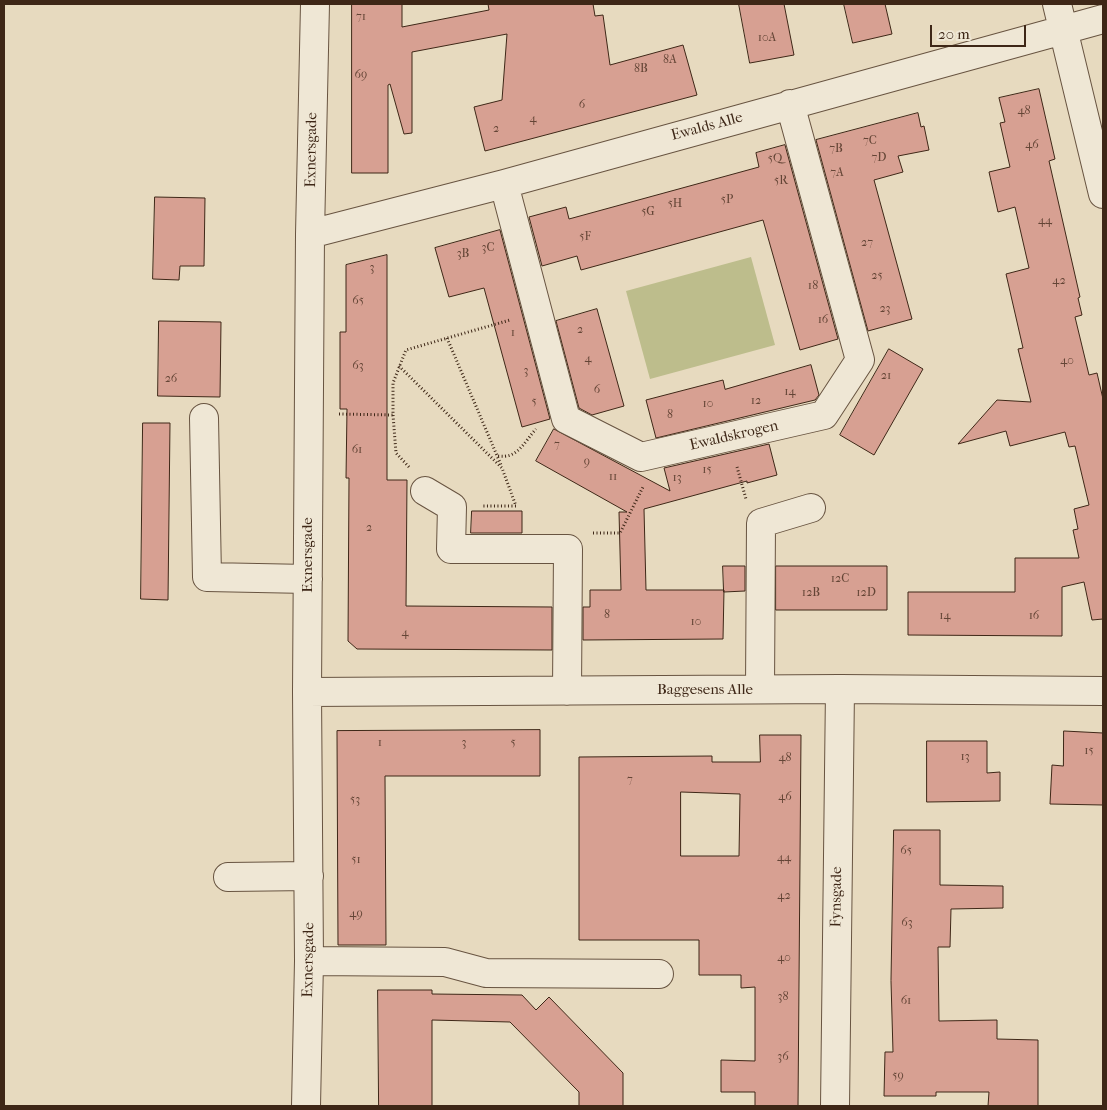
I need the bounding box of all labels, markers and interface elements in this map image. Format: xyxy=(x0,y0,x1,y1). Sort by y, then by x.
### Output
house number: 71 xyxy=(356,10,366,24)
scale bar xyxy=(932,15,1028,47)
text: 20 m xyxy=(938,25,970,43)
house number: 10A xyxy=(758,31,776,45)
house number: 8A xyxy=(663,53,677,67)
house number: 8B xyxy=(634,62,648,76)
house number: 69 xyxy=(355,68,367,82)
house number: 6 xyxy=(579,98,585,112)
house number: 48 xyxy=(1017,104,1031,118)
street label: Ewalds Alle xyxy=(669,109,745,145)
street label: Exnersgade xyxy=(302,112,322,188)
house number: 4 xyxy=(529,112,537,126)
house number: 2 xyxy=(493,122,499,136)
house number: 7C xyxy=(863,134,877,148)
house number: 46 xyxy=(1025,138,1039,152)
house number: 7B xyxy=(829,142,843,156)
house number: 7D xyxy=(872,151,886,165)
house number: 5Q xyxy=(768,152,782,166)
house number: 7A xyxy=(830,166,844,180)
house number: 5R xyxy=(774,174,788,188)
house number: 5P xyxy=(721,193,733,207)
house number: 5H xyxy=(668,197,682,211)
house number: 5G xyxy=(641,205,655,219)
house number: 44 xyxy=(1038,214,1052,228)
house number: 5F xyxy=(579,230,591,244)
house number: 27 xyxy=(861,236,873,250)
house number: 3C xyxy=(481,241,495,255)
house number: 3B xyxy=(457,247,469,261)
house number: 3 xyxy=(370,261,374,275)
house number: 25 xyxy=(871,269,883,283)
house number: 42 xyxy=(1052,274,1066,288)
house number: 18 xyxy=(808,279,818,293)
house number: 65 xyxy=(352,294,364,308)
house number: 23 xyxy=(879,302,891,316)
house number: 16 xyxy=(818,313,828,327)
house number: 2 xyxy=(577,323,583,337)
house number: 1 xyxy=(511,326,515,340)
house number: 4 xyxy=(584,352,592,366)
house number: 40 xyxy=(1060,354,1074,368)
house number: 63 xyxy=(352,359,364,373)
house number: 3 xyxy=(524,364,528,378)
house number: 21 xyxy=(881,369,891,383)
house number: 26 xyxy=(165,372,177,386)
house number: 6 xyxy=(594,383,600,397)
house number: 14 xyxy=(784,385,796,399)
house number: 12 xyxy=(751,394,761,408)
house number: 5 xyxy=(531,395,537,409)
house number: 10 xyxy=(703,397,713,411)
house number: 8 xyxy=(667,408,673,422)
street label: Ewaldskrogen xyxy=(688,417,780,455)
house number: 7 xyxy=(554,438,560,452)
house number: 61 xyxy=(352,443,362,457)
house number: 9 xyxy=(584,455,590,469)
house number: 15 xyxy=(702,463,712,477)
house number: 11 xyxy=(609,470,617,484)
house number: 13 xyxy=(672,471,682,485)
street label: Exnersgade xyxy=(299,517,317,593)
house number: 2 xyxy=(366,521,372,535)
house number: 12C xyxy=(831,572,849,586)
house number: 12B xyxy=(802,586,820,600)
house number: 12D xyxy=(856,586,876,600)
house number: 8 xyxy=(604,608,610,622)
house number: 14 xyxy=(939,609,951,623)
house number: 16 xyxy=(1029,609,1039,623)
house number: 10 xyxy=(691,615,701,629)
house number: 4 xyxy=(401,626,409,640)
street label: Baggesens Alle xyxy=(657,681,753,699)
house number: 1 xyxy=(378,736,382,750)
house number: 3 xyxy=(462,736,466,750)
house number: 5 xyxy=(510,736,516,750)
house number: 15 xyxy=(1084,744,1094,758)
house number: 13 xyxy=(960,750,970,764)
house number: 48 xyxy=(778,751,792,765)
house number: 7 xyxy=(627,773,633,787)
house number: 46 xyxy=(778,790,792,804)
house number: 53 xyxy=(350,793,360,807)
house number: 65 xyxy=(900,844,912,858)
house number: 44 xyxy=(777,851,791,865)
house number: 51 xyxy=(351,853,361,867)
street label: Fynsgade xyxy=(827,866,847,928)
house number: 42 xyxy=(777,889,791,903)
house number: 49 xyxy=(349,907,363,921)
house number: 63 xyxy=(901,916,913,930)
street label: Exnersgade xyxy=(299,922,319,998)
house number: 40 xyxy=(777,951,791,965)
house number: 38 xyxy=(778,990,788,1004)
house number: 61 xyxy=(901,994,911,1008)
house number: 36 xyxy=(777,1050,789,1064)
house number: 59 xyxy=(892,1069,904,1083)

